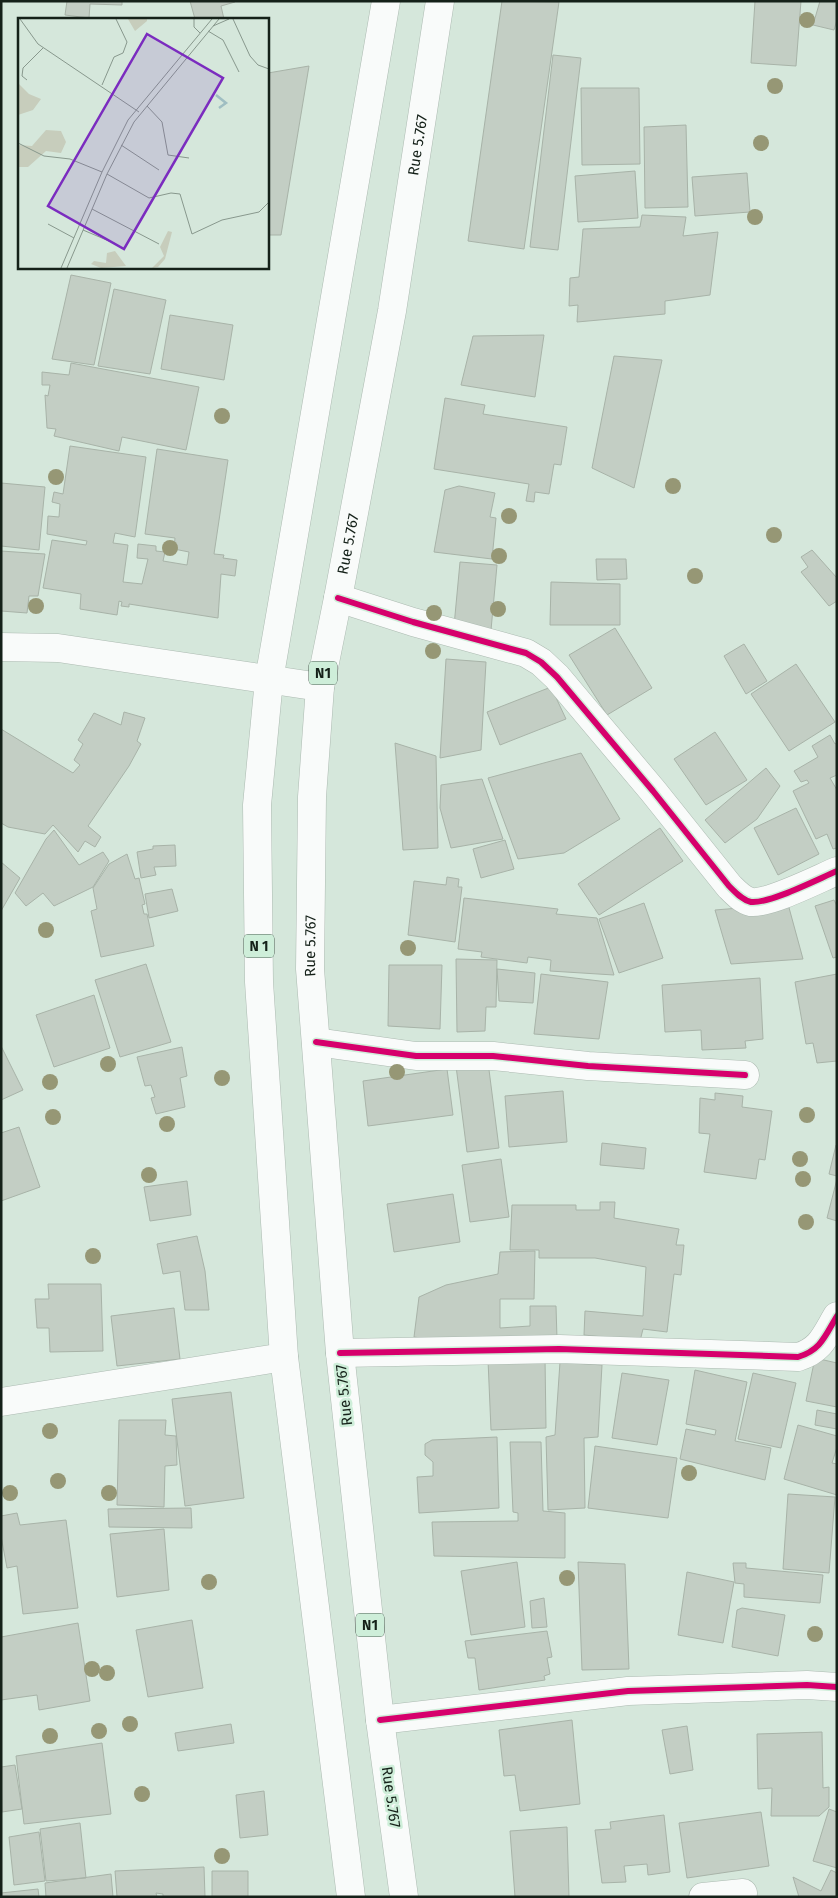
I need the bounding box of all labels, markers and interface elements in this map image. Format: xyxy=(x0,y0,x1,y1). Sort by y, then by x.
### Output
inset map xyxy=(18,18,269,269)
street label: Rue 5.767 xyxy=(404,113,431,177)
street label: Rue 5.767 xyxy=(334,512,363,576)
road number: N1 xyxy=(309,661,337,684)
street label: Rue 5.767 xyxy=(301,915,320,978)
road number: N 1 xyxy=(244,934,274,958)
street label: Rue 5.767 xyxy=(332,1363,356,1427)
road number: N1 xyxy=(356,1614,384,1636)
street label: Rue 5.767 xyxy=(378,1765,404,1829)

